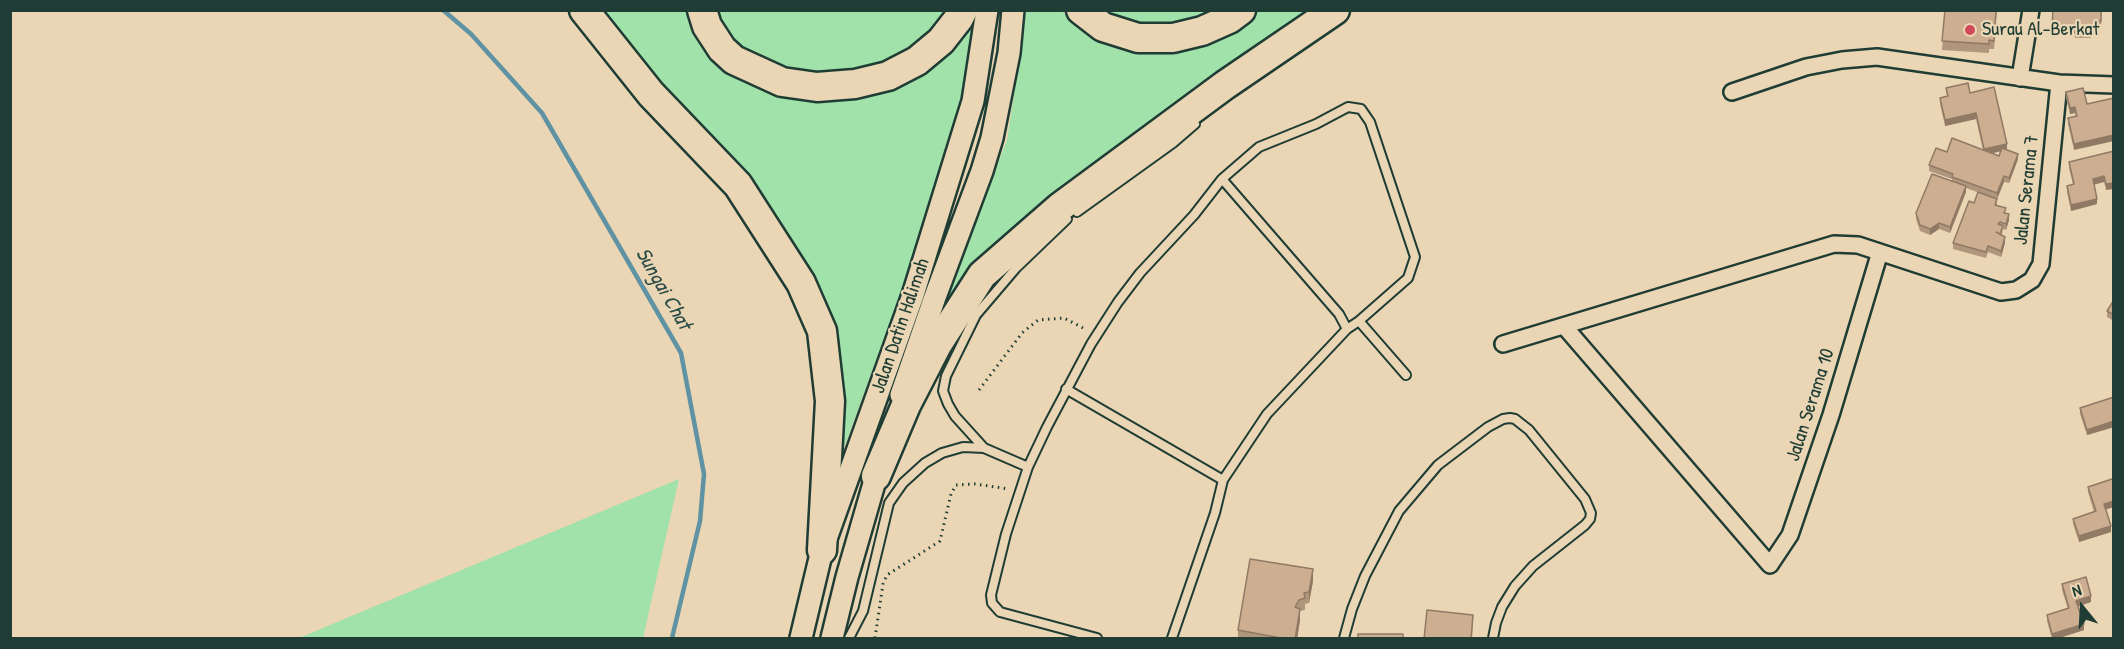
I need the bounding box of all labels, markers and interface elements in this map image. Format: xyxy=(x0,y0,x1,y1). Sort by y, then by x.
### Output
place label: Surau Al-Berkat xyxy=(1982,18,2099,42)
marker: Surau Al-Berkat xyxy=(1963,23,1977,37)
street label: Jalan Serama 7 xyxy=(2009,134,2045,246)
water label: Sungai Chat xyxy=(629,244,697,334)
street label: Jalan Datin Halimah xyxy=(867,255,935,397)
street label: Jalan Serama 10 xyxy=(1782,346,1840,464)
north arrow xyxy=(2052,577,2112,637)
text: N xyxy=(2069,578,2084,602)

